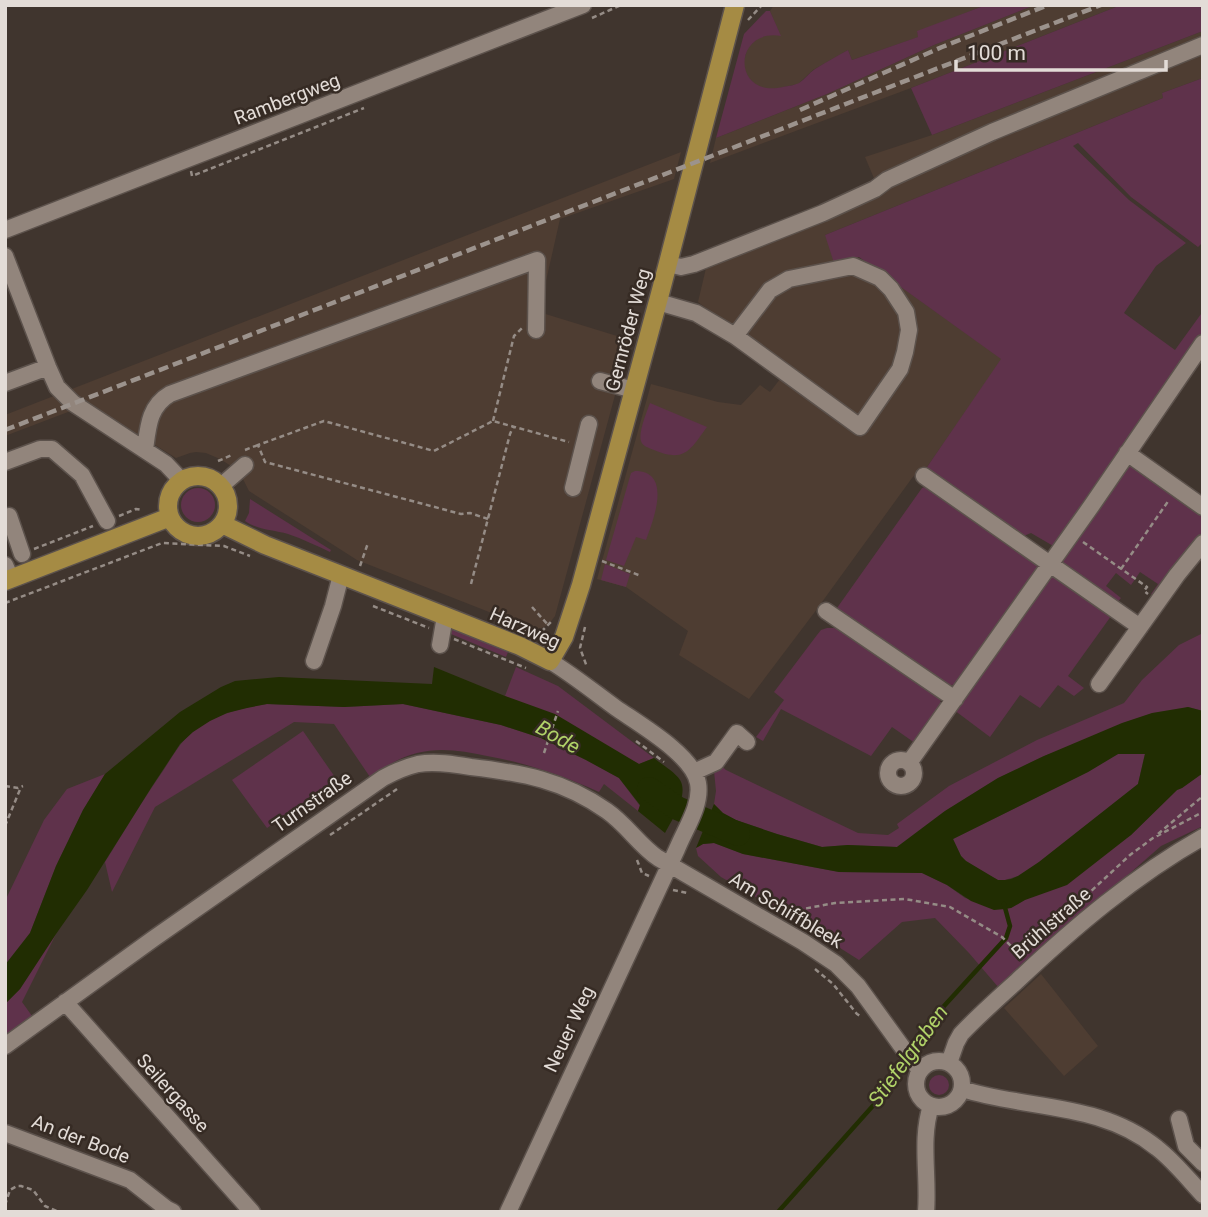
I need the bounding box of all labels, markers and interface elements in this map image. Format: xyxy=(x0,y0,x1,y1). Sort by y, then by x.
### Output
scale bar xyxy=(956,28,1166,72)
text: 100 m xyxy=(967,41,1026,65)
street label: Rambergweg xyxy=(231,68,343,130)
street label: Gernröder Weg xyxy=(601,266,655,394)
street label: Harzweg xyxy=(486,602,564,654)
water label: Bode xyxy=(532,715,584,759)
street label: Turnstraße xyxy=(268,766,356,838)
street label: Am Schiffbleek xyxy=(725,867,847,953)
street label: Brühlstraße xyxy=(1007,882,1095,964)
street label: Neuer Weg xyxy=(539,982,599,1076)
water label: Stiefelgraben xyxy=(863,1001,953,1111)
street label: Seilergasse xyxy=(132,1049,214,1137)
street label: An der Bode xyxy=(29,1110,133,1168)

